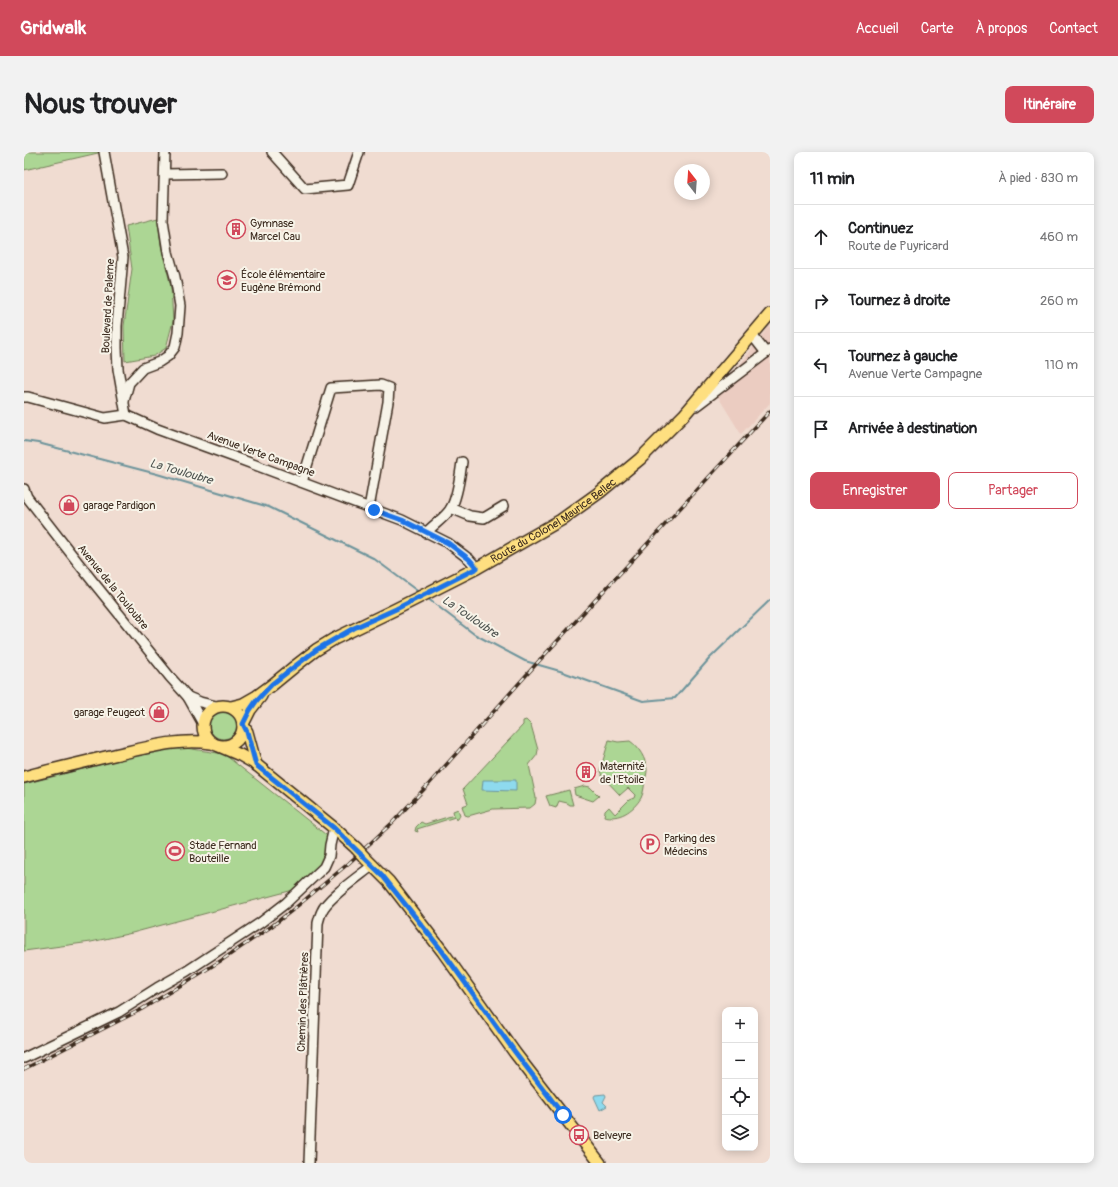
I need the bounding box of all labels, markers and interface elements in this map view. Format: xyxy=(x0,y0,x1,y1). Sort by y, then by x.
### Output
text: Gridwalk xyxy=(20,16,86,40)
text: Accueil xyxy=(856,20,899,37)
text: Carte xyxy=(921,20,953,37)
text: À propos xyxy=(975,20,1027,37)
text: Contact xyxy=(1049,20,1098,37)
button: Itinéraire xyxy=(1005,86,1094,123)
text: Nous trouver xyxy=(24,87,177,122)
north arrow xyxy=(674,164,710,200)
text: 11 min xyxy=(810,168,855,189)
text: À pied · 830 m xyxy=(998,170,1078,186)
place label: Gymnase Marcel Cau xyxy=(250,217,300,243)
building icon: Gymnase Marcel Cau xyxy=(225,218,247,240)
text: Continuez xyxy=(848,219,913,238)
icon: ahead xyxy=(810,226,832,248)
text: 460 m xyxy=(1040,229,1078,245)
text: Route de Puyricard xyxy=(848,238,949,254)
street label: Boulevard de Palerne xyxy=(99,258,117,354)
place label: École élémentaire Eugène Brémond xyxy=(241,268,326,294)
school or university icon: École élémentaire Eugène Brémond xyxy=(216,269,238,291)
icon: right xyxy=(810,290,832,312)
text: Tournez à droite xyxy=(848,291,950,310)
text: 260 m xyxy=(1040,293,1078,309)
text: Tournez à gauche xyxy=(848,347,958,366)
icon: left xyxy=(810,354,832,376)
text: 110 m xyxy=(1045,357,1078,373)
text: Avenue Verte Campagne xyxy=(848,366,982,382)
icon: arrive xyxy=(810,418,832,440)
text: Arrivée à destination xyxy=(848,419,977,438)
street label: Avenue Verte Campagne xyxy=(205,428,317,480)
water label: La Touloubre xyxy=(148,456,215,488)
button: Enregistrer xyxy=(810,472,940,509)
button: Partager xyxy=(948,472,1078,509)
street label: Route du Colonel Maurice Bellec xyxy=(488,475,619,565)
shop icon: garage Pardigon xyxy=(58,494,80,516)
place label: garage Pardigon xyxy=(83,499,155,512)
route end xyxy=(365,501,383,519)
street label: Avenue de la Touloubre xyxy=(75,542,152,632)
water label: La Touloubre xyxy=(439,593,502,642)
shop icon: garage Peugeot xyxy=(148,701,170,723)
place label: garage Peugeot xyxy=(74,706,146,719)
place label: Maternité de l'Etoile xyxy=(600,760,645,786)
building icon: Maternité de l'Etoile xyxy=(575,761,597,783)
place label: Parking des Médecins xyxy=(664,832,715,858)
parking icon: Parking des Médecins xyxy=(639,833,661,855)
place label: Stade Fernand Bouteille xyxy=(189,839,257,865)
sports icon: Stade Fernand Bouteille xyxy=(164,840,186,862)
street label: Chemin des Plâtrières xyxy=(295,952,311,1052)
map controls xyxy=(722,1007,758,1151)
button: + xyxy=(722,1007,758,1043)
button: − xyxy=(722,1043,758,1079)
button: locate xyxy=(722,1079,758,1115)
route start xyxy=(554,1106,572,1124)
button: layers xyxy=(722,1115,758,1151)
bus stop icon: Belveyre xyxy=(568,1124,590,1146)
place label: Belveyre xyxy=(593,1129,632,1142)

